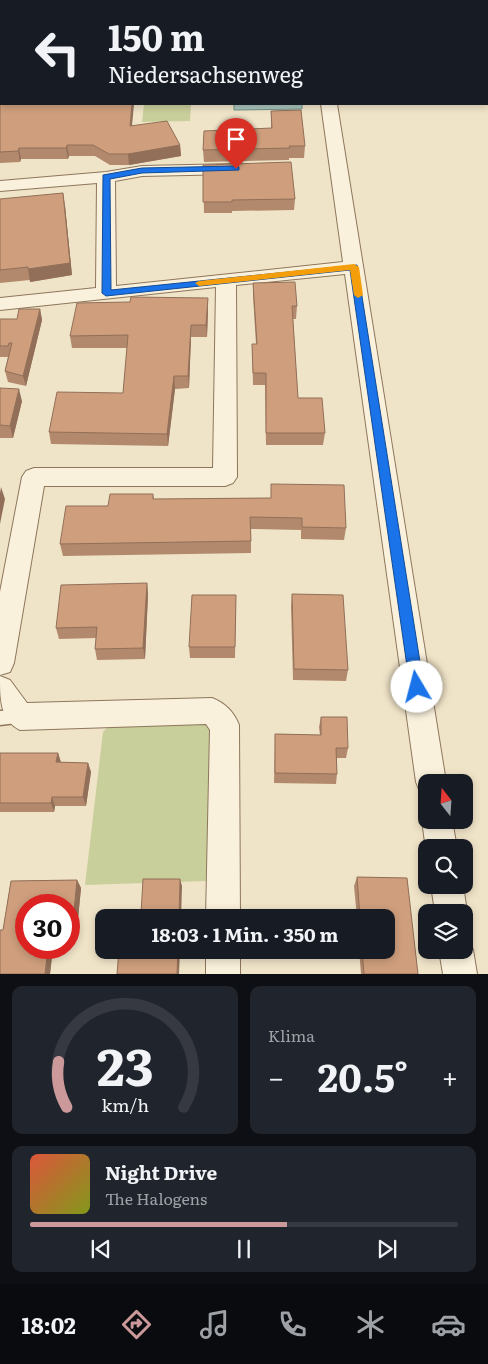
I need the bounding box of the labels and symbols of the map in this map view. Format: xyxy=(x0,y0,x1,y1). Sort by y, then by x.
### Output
pin xyxy=(215,118,257,169)
position arrow xyxy=(390,660,442,712)
north arrow xyxy=(418,774,472,829)
speed limit sign: 30 xyxy=(15,894,80,959)

